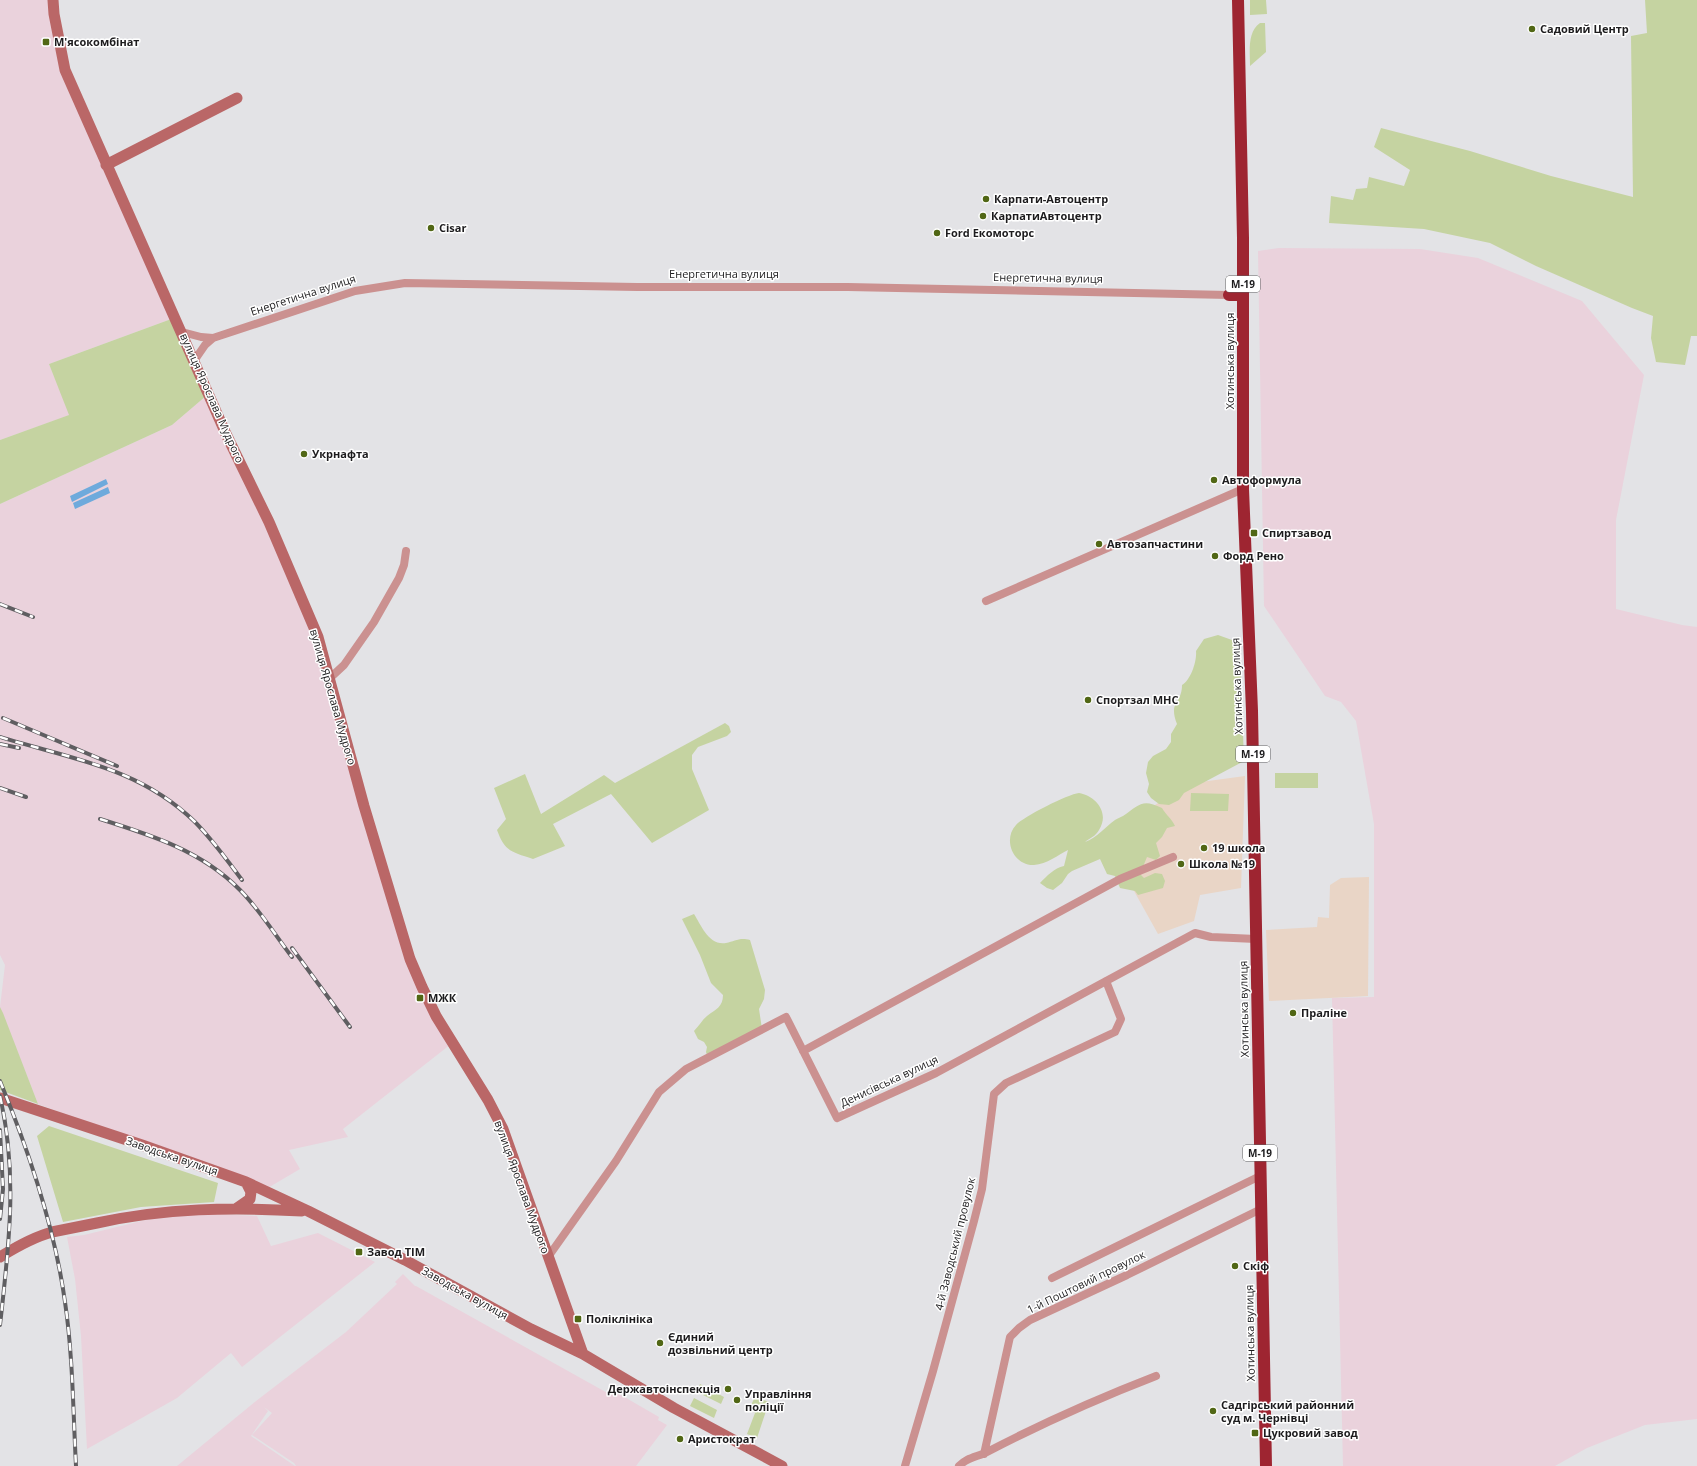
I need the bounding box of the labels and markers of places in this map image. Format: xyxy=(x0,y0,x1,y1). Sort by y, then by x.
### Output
place label: Садовий Центр xyxy=(1540,21,1629,36)
marker: Садовий Центр xyxy=(1527,24,1537,34)
place label: М'ясокомбінат xyxy=(54,34,139,49)
marker: М'ясокомбінат xyxy=(41,37,51,47)
place label: Карпати-Автоцентр xyxy=(994,191,1108,206)
marker: Карпати-Автоцентр xyxy=(981,194,991,204)
place label: КарпатиАвтоцентр xyxy=(991,208,1102,223)
marker: КарпатиАвтоцентр xyxy=(978,211,988,221)
place label: Cisar xyxy=(439,220,466,235)
marker: Cisar xyxy=(426,223,436,233)
place label: Ford Екомоторс xyxy=(945,225,1034,240)
marker: Ford Екомоторс xyxy=(932,228,942,238)
place label: Укрнафта xyxy=(312,446,369,461)
marker: Укрнафта xyxy=(299,449,309,459)
place label: Автоформула xyxy=(1222,472,1301,487)
marker: Автоформула xyxy=(1209,475,1219,485)
place label: Спиртзавод xyxy=(1262,525,1332,540)
marker: Спиртзавод xyxy=(1249,528,1259,538)
place label: Автозапчастини xyxy=(1107,536,1203,551)
marker: Автозапчастини xyxy=(1094,539,1104,549)
place label: Форд Рено xyxy=(1223,548,1284,563)
marker: Форд Рено xyxy=(1210,551,1220,561)
place label: Спортзал МНС xyxy=(1096,692,1179,707)
marker: Спортзал МНС xyxy=(1083,695,1093,705)
place label: 19 школа xyxy=(1212,840,1265,855)
marker: 19 школа xyxy=(1199,843,1209,853)
place label: Школа №19 xyxy=(1189,856,1255,871)
marker: Школа №19 xyxy=(1176,859,1186,869)
place label: МЖК xyxy=(428,990,457,1005)
marker: МЖК xyxy=(415,993,425,1003)
place label: Праліне xyxy=(1301,1005,1348,1020)
marker: Праліне xyxy=(1288,1008,1298,1018)
place label: Завод ТІМ xyxy=(367,1244,425,1259)
marker: Завод ТІМ xyxy=(354,1247,364,1257)
place label: Скіф xyxy=(1243,1258,1269,1273)
marker: Скіф xyxy=(1230,1261,1240,1271)
place label: Поліклініка xyxy=(586,1311,653,1326)
marker: Поліклініка xyxy=(573,1314,583,1324)
place label: Єдиний дозвільний центр xyxy=(668,1329,773,1357)
marker: Єдиний дозвільний центр xyxy=(655,1338,665,1348)
place label: Державтоінспекція xyxy=(608,1381,720,1396)
marker: Державтоінспекція xyxy=(723,1384,733,1394)
place label: Управління поліції xyxy=(745,1386,812,1414)
marker: Управління поліції xyxy=(732,1395,742,1405)
place label: Садгірський районний суд м. Чернівці xyxy=(1221,1397,1354,1425)
marker: Садгірський районний суд м. Чернівці xyxy=(1208,1406,1218,1416)
place label: Цукровий завод xyxy=(1263,1425,1359,1440)
marker: Цукровий завод xyxy=(1250,1428,1260,1438)
place label: Аристократ xyxy=(688,1431,756,1446)
marker: Аристократ xyxy=(675,1434,685,1444)

